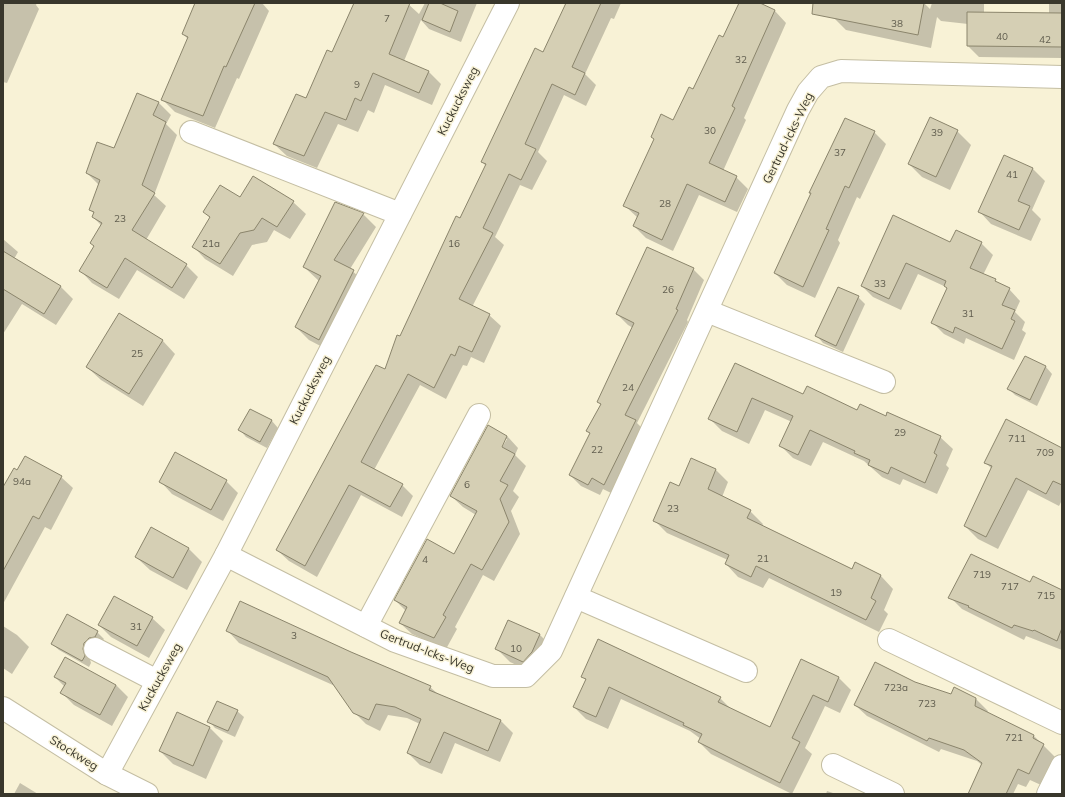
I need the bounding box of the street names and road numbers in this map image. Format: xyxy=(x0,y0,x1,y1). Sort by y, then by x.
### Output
street label: Kuckucksweg xyxy=(434,64,481,138)
street label: Gertrud-Icks-Weg xyxy=(759,90,816,186)
street label: Kuckucksweg xyxy=(286,353,333,427)
street label: Gertrud-Icks-Weg xyxy=(378,626,476,675)
street label: Kuckucksweg xyxy=(135,640,184,713)
street label: Stockweg xyxy=(47,732,101,773)

